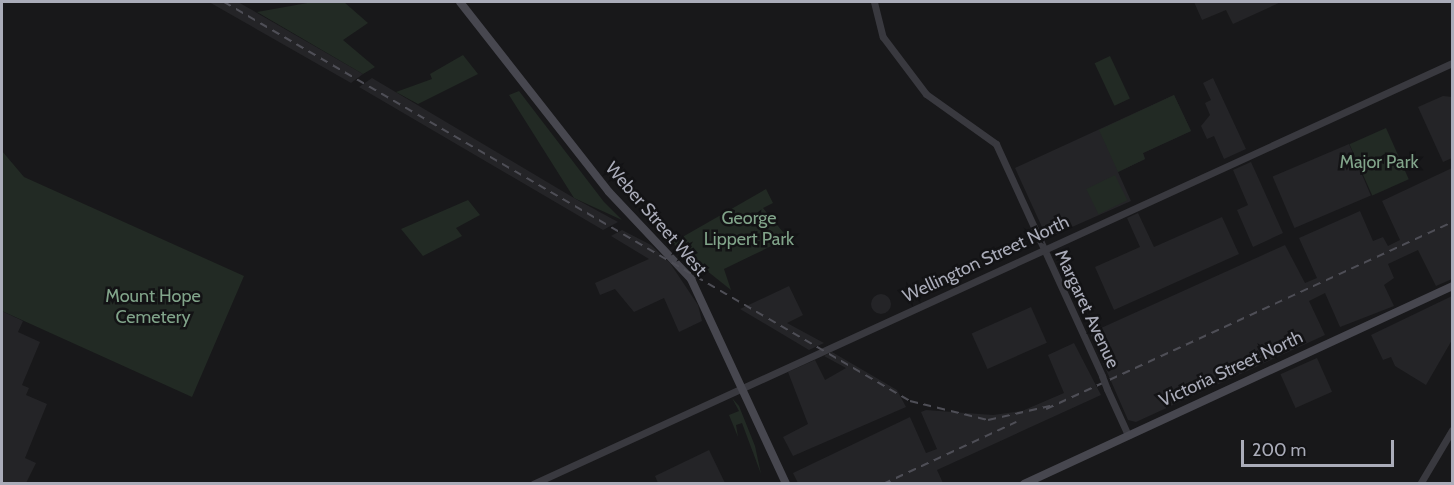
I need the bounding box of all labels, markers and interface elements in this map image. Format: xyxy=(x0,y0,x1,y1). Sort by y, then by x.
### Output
park label: Major Park xyxy=(1339,151,1419,173)
street label: Weber Street West xyxy=(601,158,711,280)
park label: George Lippert Park xyxy=(704,208,794,250)
street label: Wellington Street North xyxy=(899,211,1073,307)
street label: Margaret Avenue xyxy=(1050,246,1124,372)
park label: Mount Hope Cemetery xyxy=(105,286,201,328)
street label: Victoria Street North xyxy=(1156,326,1306,412)
scale bar xyxy=(1244,428,1397,466)
text: 200 m xyxy=(1252,439,1306,461)

